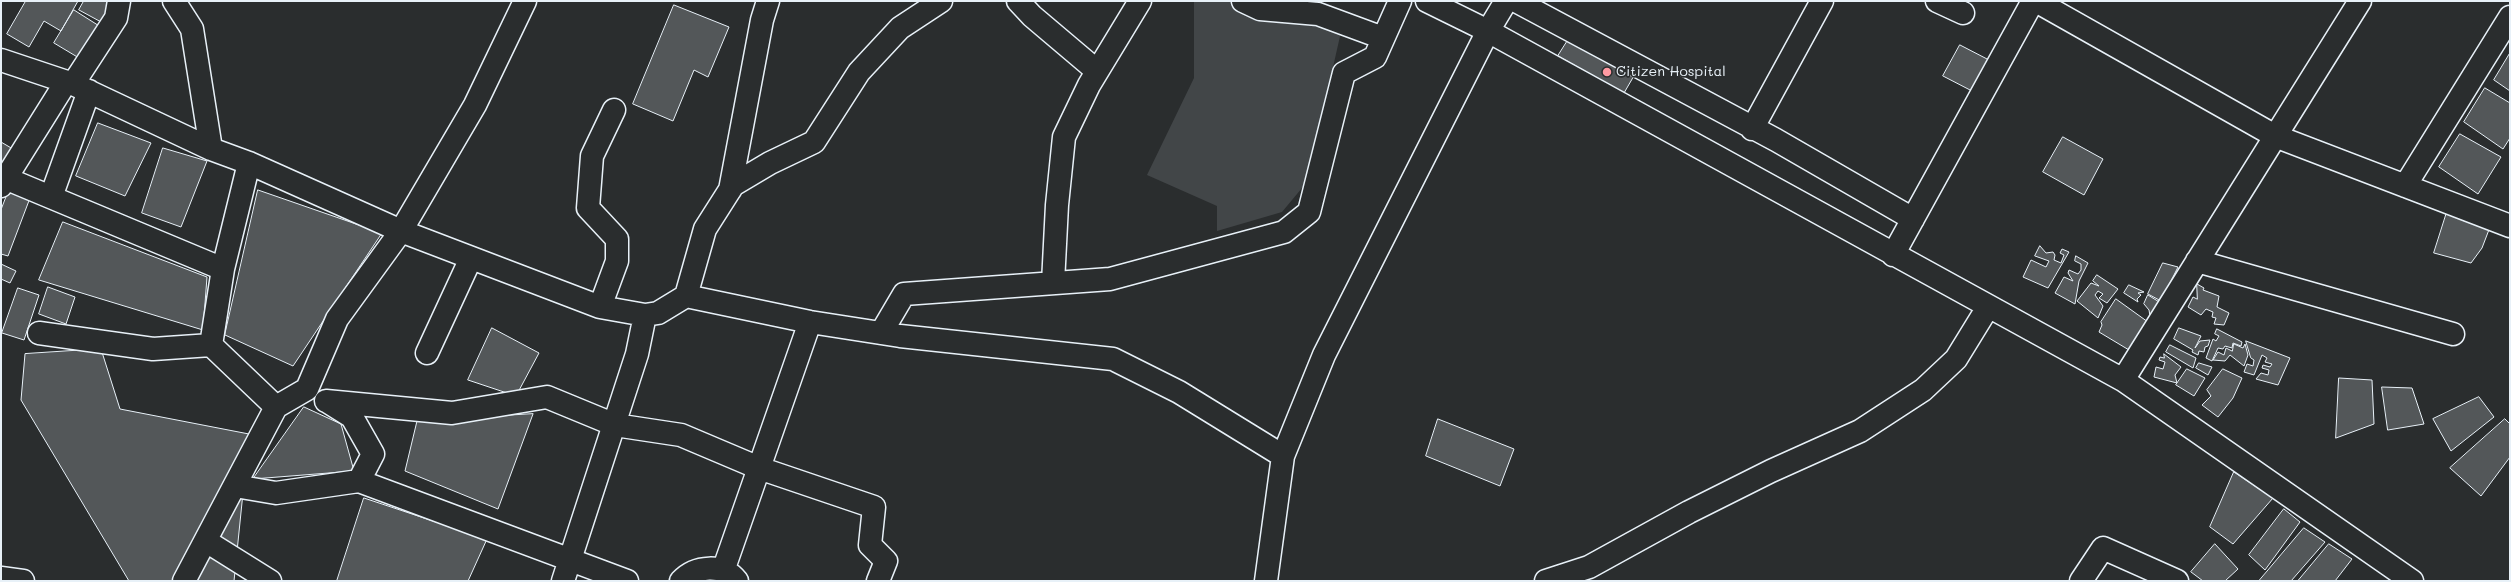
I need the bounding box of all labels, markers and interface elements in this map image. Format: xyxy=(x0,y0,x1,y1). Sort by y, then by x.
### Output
place label: Citizen Hospital xyxy=(1616,64,1726,80)
marker: Citizen Hospital xyxy=(1601,66,1613,78)

